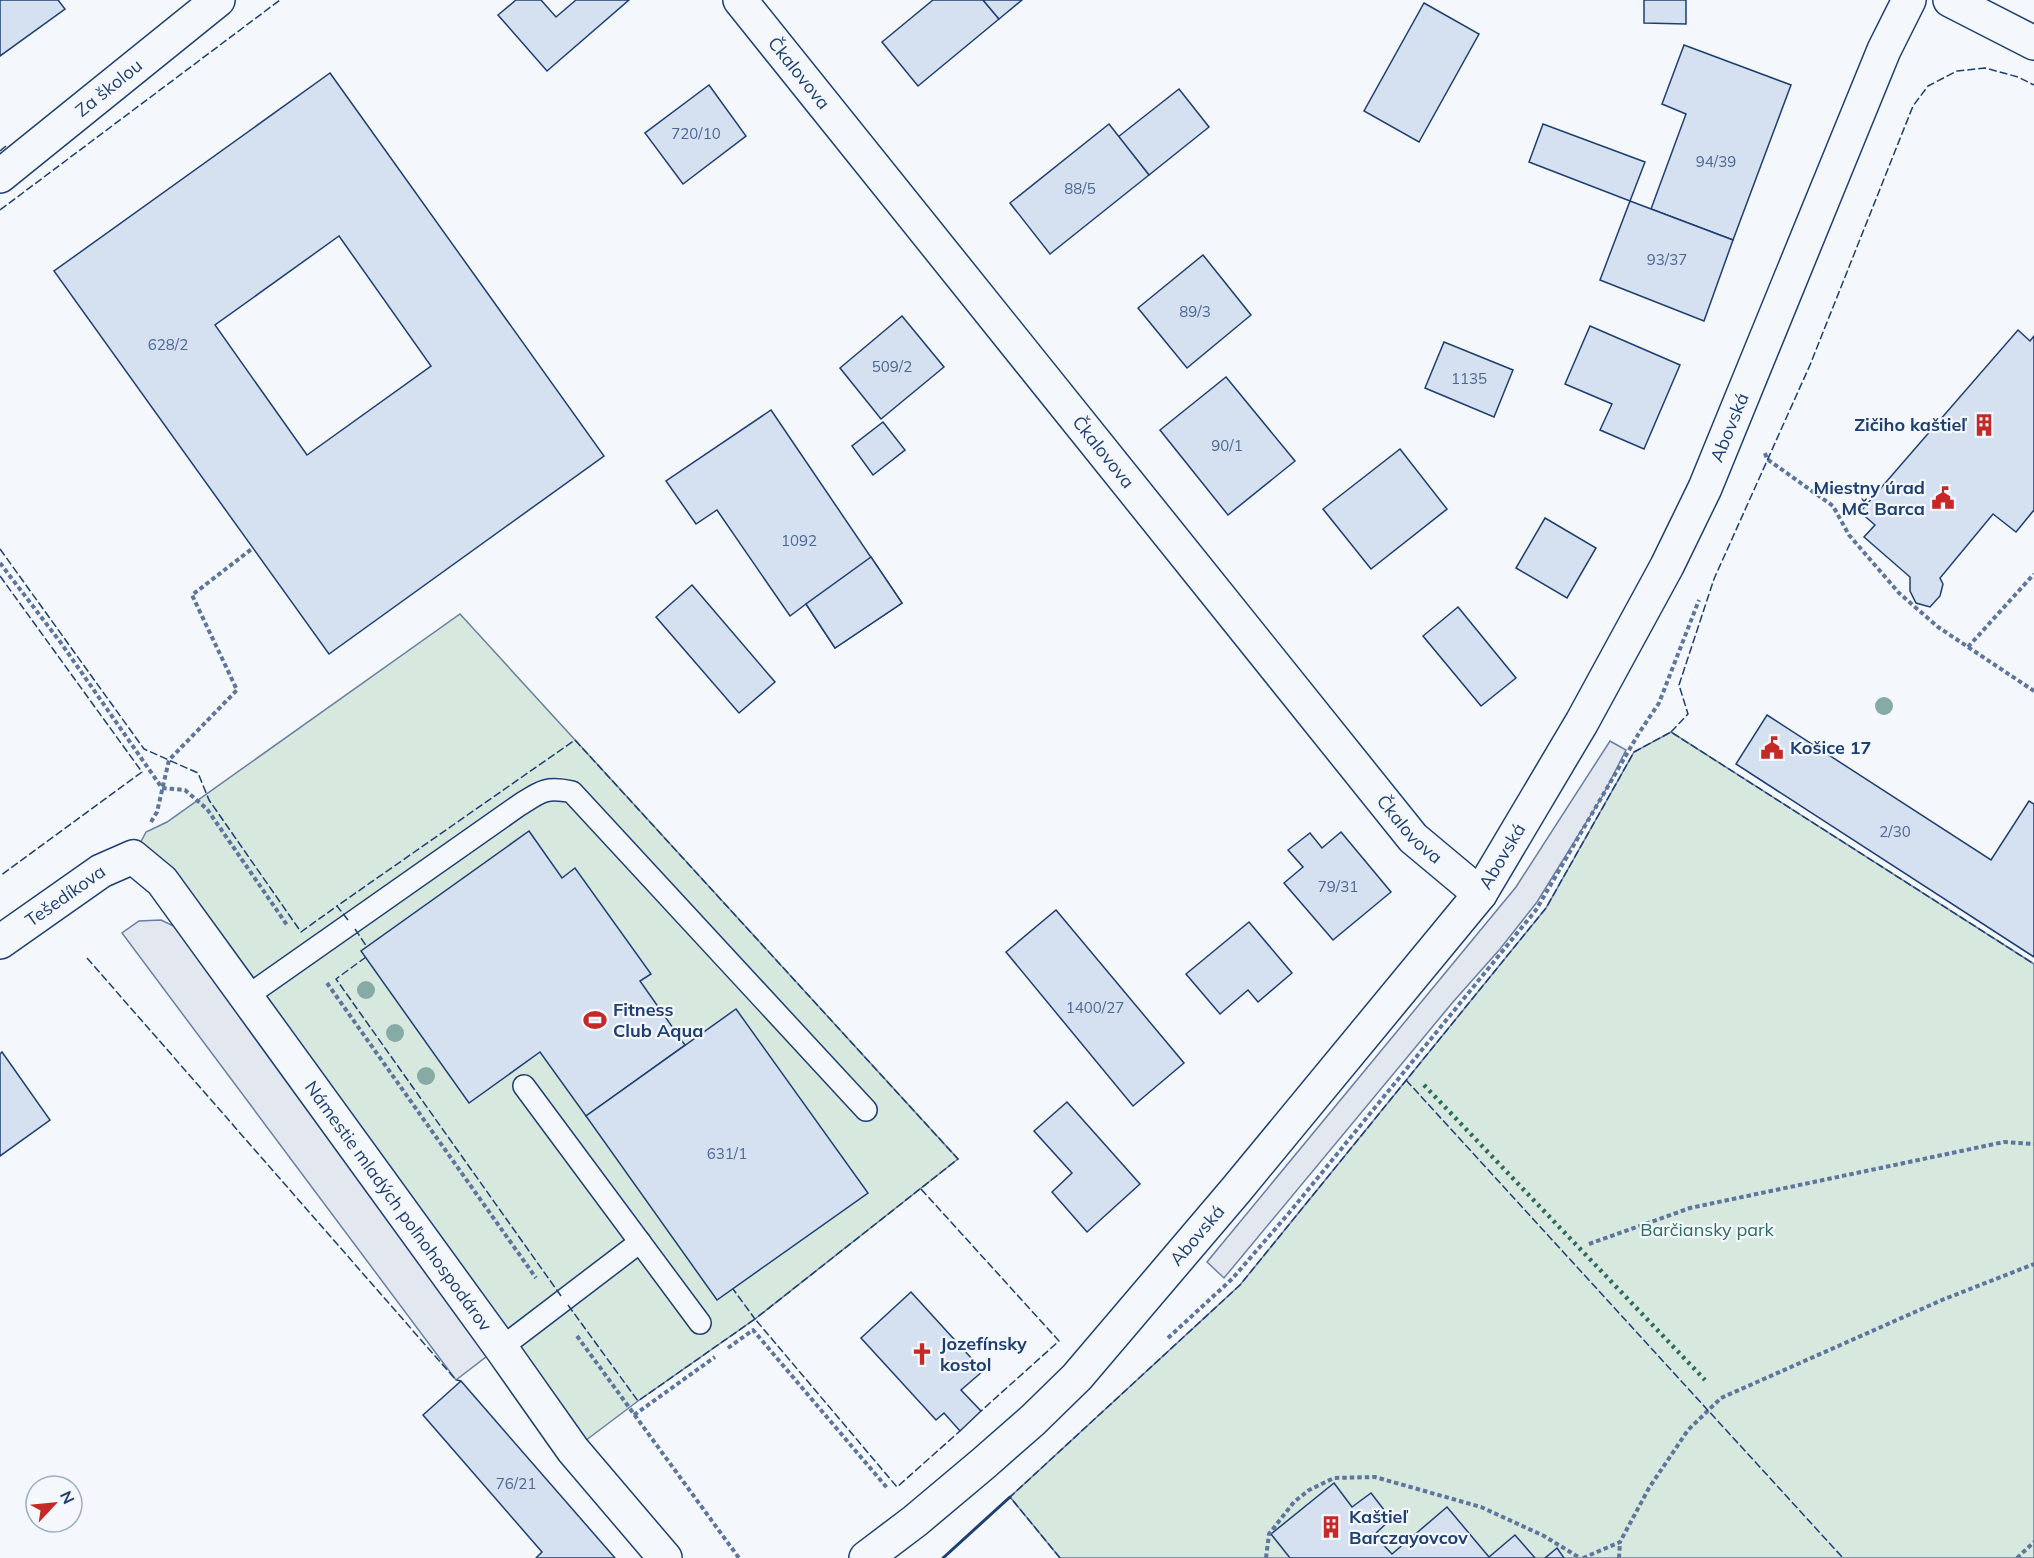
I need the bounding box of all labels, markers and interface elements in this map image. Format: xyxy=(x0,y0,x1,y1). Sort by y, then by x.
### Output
street label: Čkalovova xyxy=(763,32,835,114)
street label: Za školou xyxy=(71,54,147,122)
house number: 720/10 xyxy=(671,124,721,143)
house number: 94/39 xyxy=(1696,152,1736,171)
house number: 88/5 xyxy=(1064,179,1096,198)
house number: 93/37 xyxy=(1647,250,1687,269)
house number: 89/3 xyxy=(1179,302,1211,321)
house number: 628/2 xyxy=(148,335,188,354)
house number: 509/2 xyxy=(872,357,912,376)
house number: 1135 xyxy=(1451,369,1487,388)
street label: Abovská xyxy=(1705,389,1754,465)
street label: Čkalovova xyxy=(1068,411,1140,493)
building icon: Zičiho kaštieľ xyxy=(1971,412,1997,438)
place label: Zičiho kaštieľ xyxy=(1854,413,1967,436)
house number: 90/1 xyxy=(1211,436,1243,455)
place label: Miestny úrad MČ Barca xyxy=(1814,476,1925,520)
public building icon: Miestny úrad MČ Barca xyxy=(1930,485,1956,511)
house number: 1092 xyxy=(781,531,817,550)
public building icon: Košice 17 xyxy=(1759,735,1785,761)
place label: Košice 17 xyxy=(1790,736,1871,759)
street label: Čkalovova xyxy=(1372,790,1447,869)
street label: Abovská xyxy=(1473,819,1530,893)
house number: 2/30 xyxy=(1879,822,1911,841)
street label: Tešedíkova xyxy=(21,860,110,932)
house number: 79/31 xyxy=(1318,877,1358,896)
place label: Fitness Club Aqua xyxy=(613,998,703,1042)
house number: 1400/27 xyxy=(1066,998,1124,1017)
sports icon: Fitness Club Aqua xyxy=(582,1007,608,1033)
street label: Námestie mladých poľnohospodárov xyxy=(300,1076,497,1336)
house number: 631/1 xyxy=(707,1144,747,1163)
street label: Abovská xyxy=(1165,1200,1229,1270)
park label: Barčiansky park xyxy=(1640,1218,1775,1241)
place label: Jozefínsky kostol xyxy=(940,1332,1027,1376)
church icon: Jozefínsky kostol xyxy=(909,1341,935,1367)
north arrow xyxy=(24,1474,84,1534)
house number: 76/21 xyxy=(496,1474,536,1493)
text: N xyxy=(56,1488,79,1507)
place label: Kaštieľ Barczayovcov xyxy=(1349,1505,1468,1549)
building icon: Kaštieľ Barczayovcov xyxy=(1318,1514,1344,1540)

